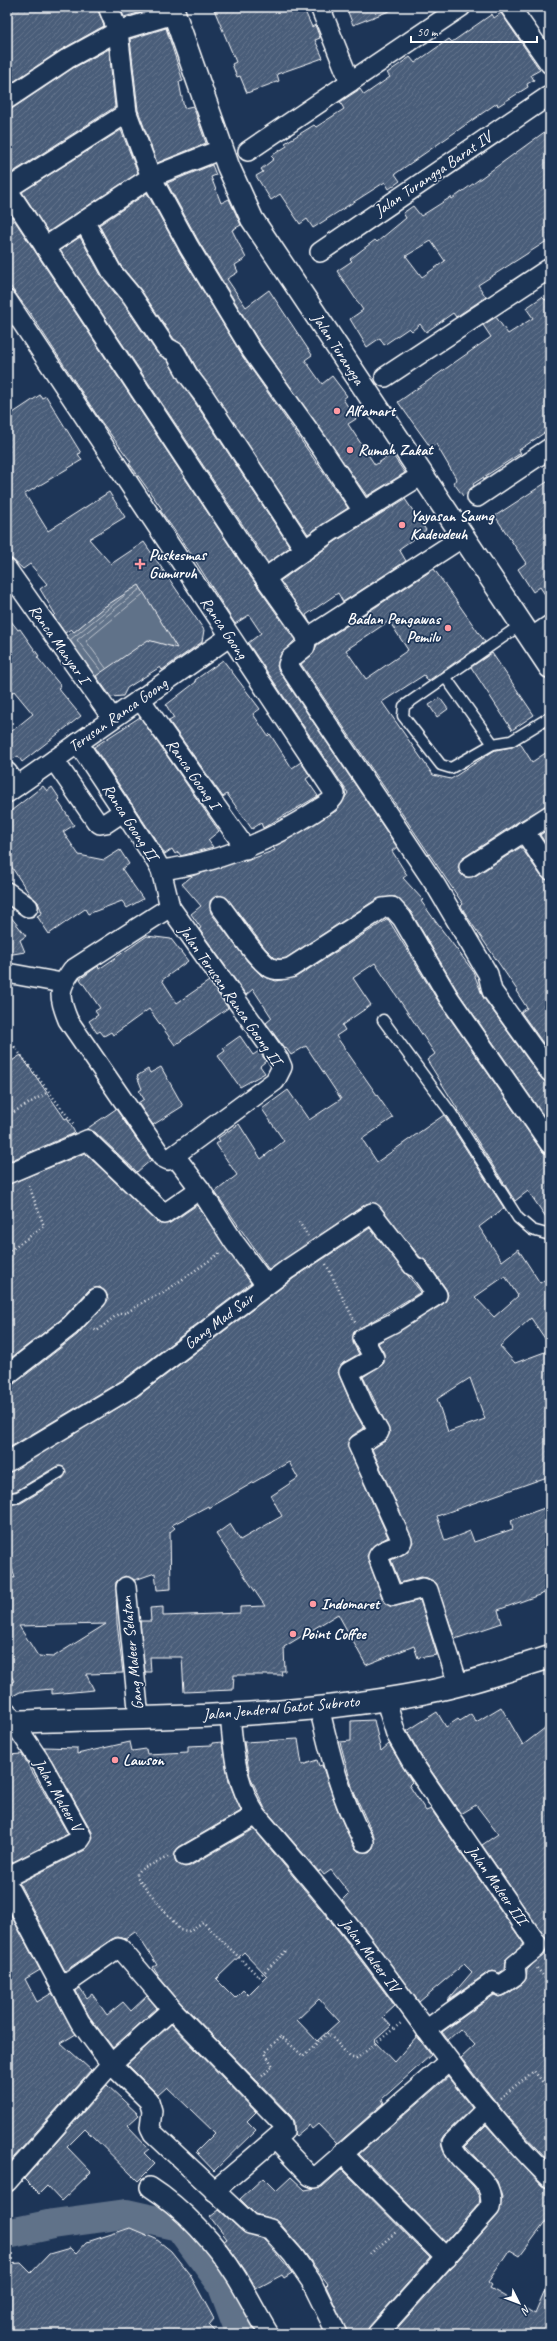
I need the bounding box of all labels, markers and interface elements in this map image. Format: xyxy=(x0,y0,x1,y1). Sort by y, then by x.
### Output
scale bar xyxy=(411,18,537,44)
text: 50 m xyxy=(417,24,439,40)
street label: Jalan Turangga Barat IV xyxy=(370,126,498,221)
street label: Jalan Turangga xyxy=(307,308,369,390)
place label: Alfamart xyxy=(345,401,396,421)
marker: Alfamart xyxy=(332,406,342,416)
place label: Rumah Zakat xyxy=(358,440,434,460)
marker: Rumah Zakat xyxy=(345,445,355,455)
place label: Yayasan Saung Kadeudeuh xyxy=(410,506,495,544)
marker: Yayasan Saung Kadeudeuh xyxy=(397,520,407,530)
place label: Puskesmas Gumuruh xyxy=(149,545,208,583)
marker: Puskesmas Gumuruh xyxy=(134,558,146,570)
street label: Ranca Goong xyxy=(196,593,253,664)
street label: Ranca Manyar I xyxy=(24,601,96,690)
place label: Badan Pengawas Pemilu xyxy=(347,609,442,647)
marker: Badan Pengawas Pemilu xyxy=(443,623,453,633)
street label: Terusan Ranca Goong xyxy=(65,673,173,757)
street label: Ranca Goong I xyxy=(162,735,226,816)
street label: Ranca Goong II xyxy=(98,780,164,867)
street label: Jalan Terusan Ranca Goong II xyxy=(174,920,288,1072)
street label: Gang Mad Sair xyxy=(180,1287,260,1354)
place label: Indomaret xyxy=(321,1594,381,1614)
street label: Gang Maleer Selatan xyxy=(116,1595,148,1711)
marker: Indomaret xyxy=(308,1599,318,1609)
place label: Point Coffee xyxy=(301,1624,367,1644)
marker: Point Coffee xyxy=(288,1629,298,1639)
street label: Jalan Jenderal Gatot Subroto xyxy=(201,1691,361,1725)
place label: Lawson xyxy=(123,1750,165,1770)
street label: Jalan Maleer V xyxy=(29,1754,88,1838)
marker: Lawson xyxy=(110,1755,120,1765)
street label: Jalan Maleer III xyxy=(462,1841,534,1931)
street label: Jalan Maleer IV xyxy=(335,1913,406,1998)
north arrow xyxy=(499,2283,539,2323)
text: N xyxy=(517,2302,534,2319)

